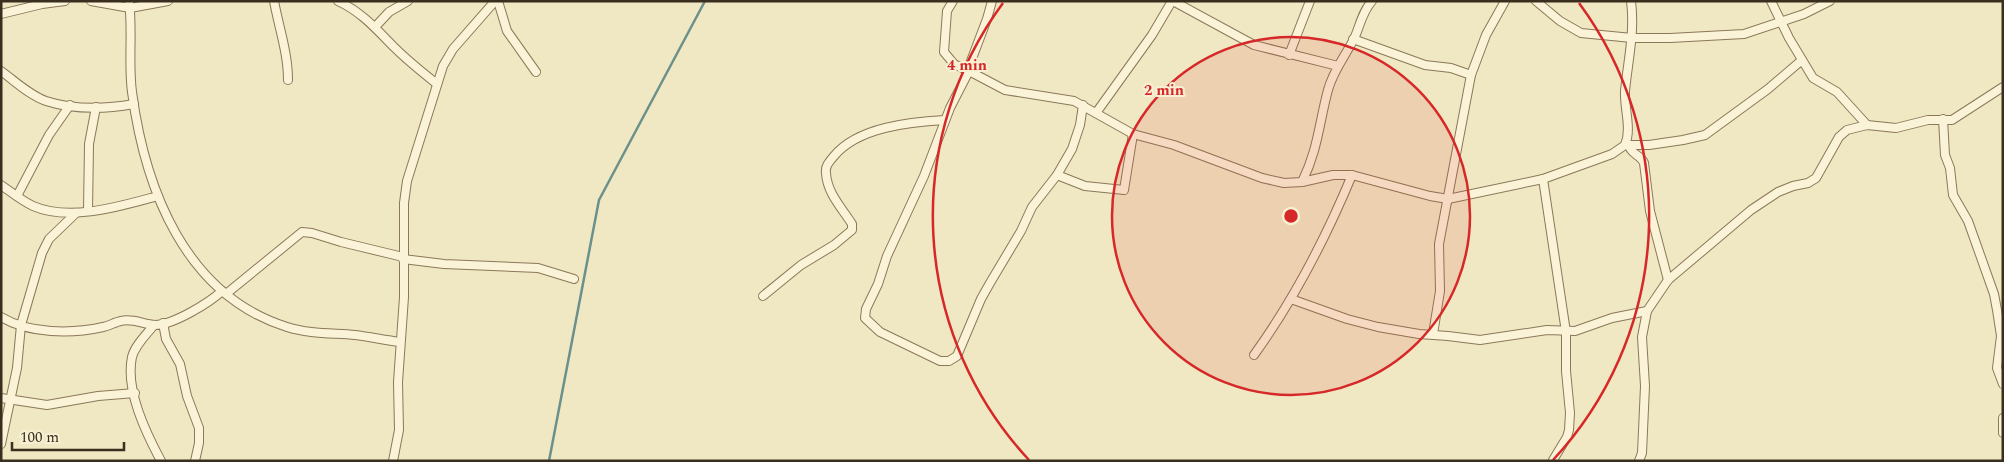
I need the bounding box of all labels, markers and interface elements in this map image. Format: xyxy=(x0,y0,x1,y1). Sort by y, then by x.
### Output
text: 4 min xyxy=(947,54,987,77)
text: 2 min xyxy=(1144,79,1184,102)
centre of rings xyxy=(1282,207,1300,225)
scale bar xyxy=(12,420,125,452)
text: 100 m xyxy=(20,426,59,449)

